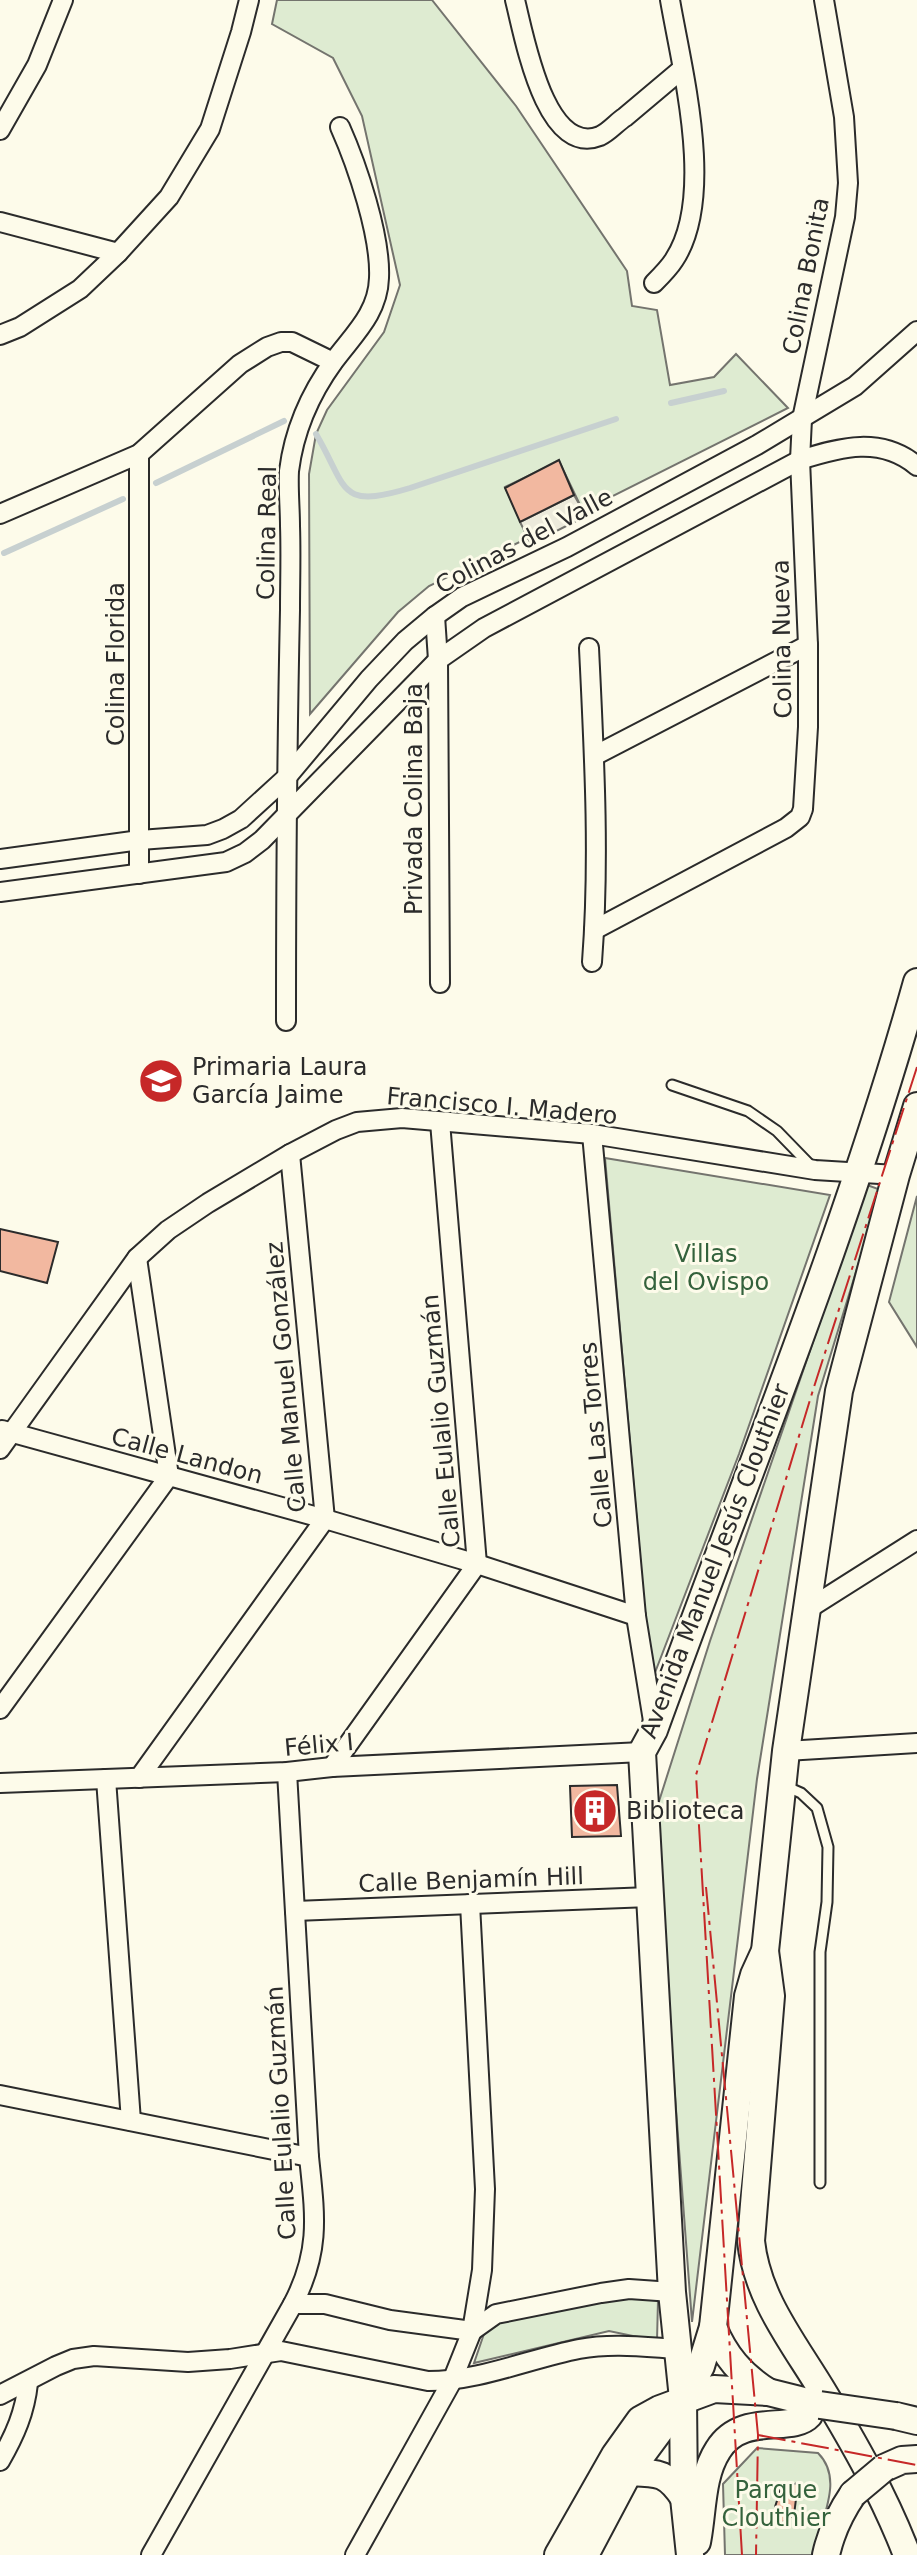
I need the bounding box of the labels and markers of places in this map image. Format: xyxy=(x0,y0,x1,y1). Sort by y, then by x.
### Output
place label: Primaria Laura García Jaime xyxy=(192,1053,367,1109)
school or university icon: Primaria Laura García Jaime xyxy=(137,1057,185,1105)
building icon: Biblioteca xyxy=(571,1787,619,1835)
place label: Biblioteca xyxy=(626,1797,744,1825)

